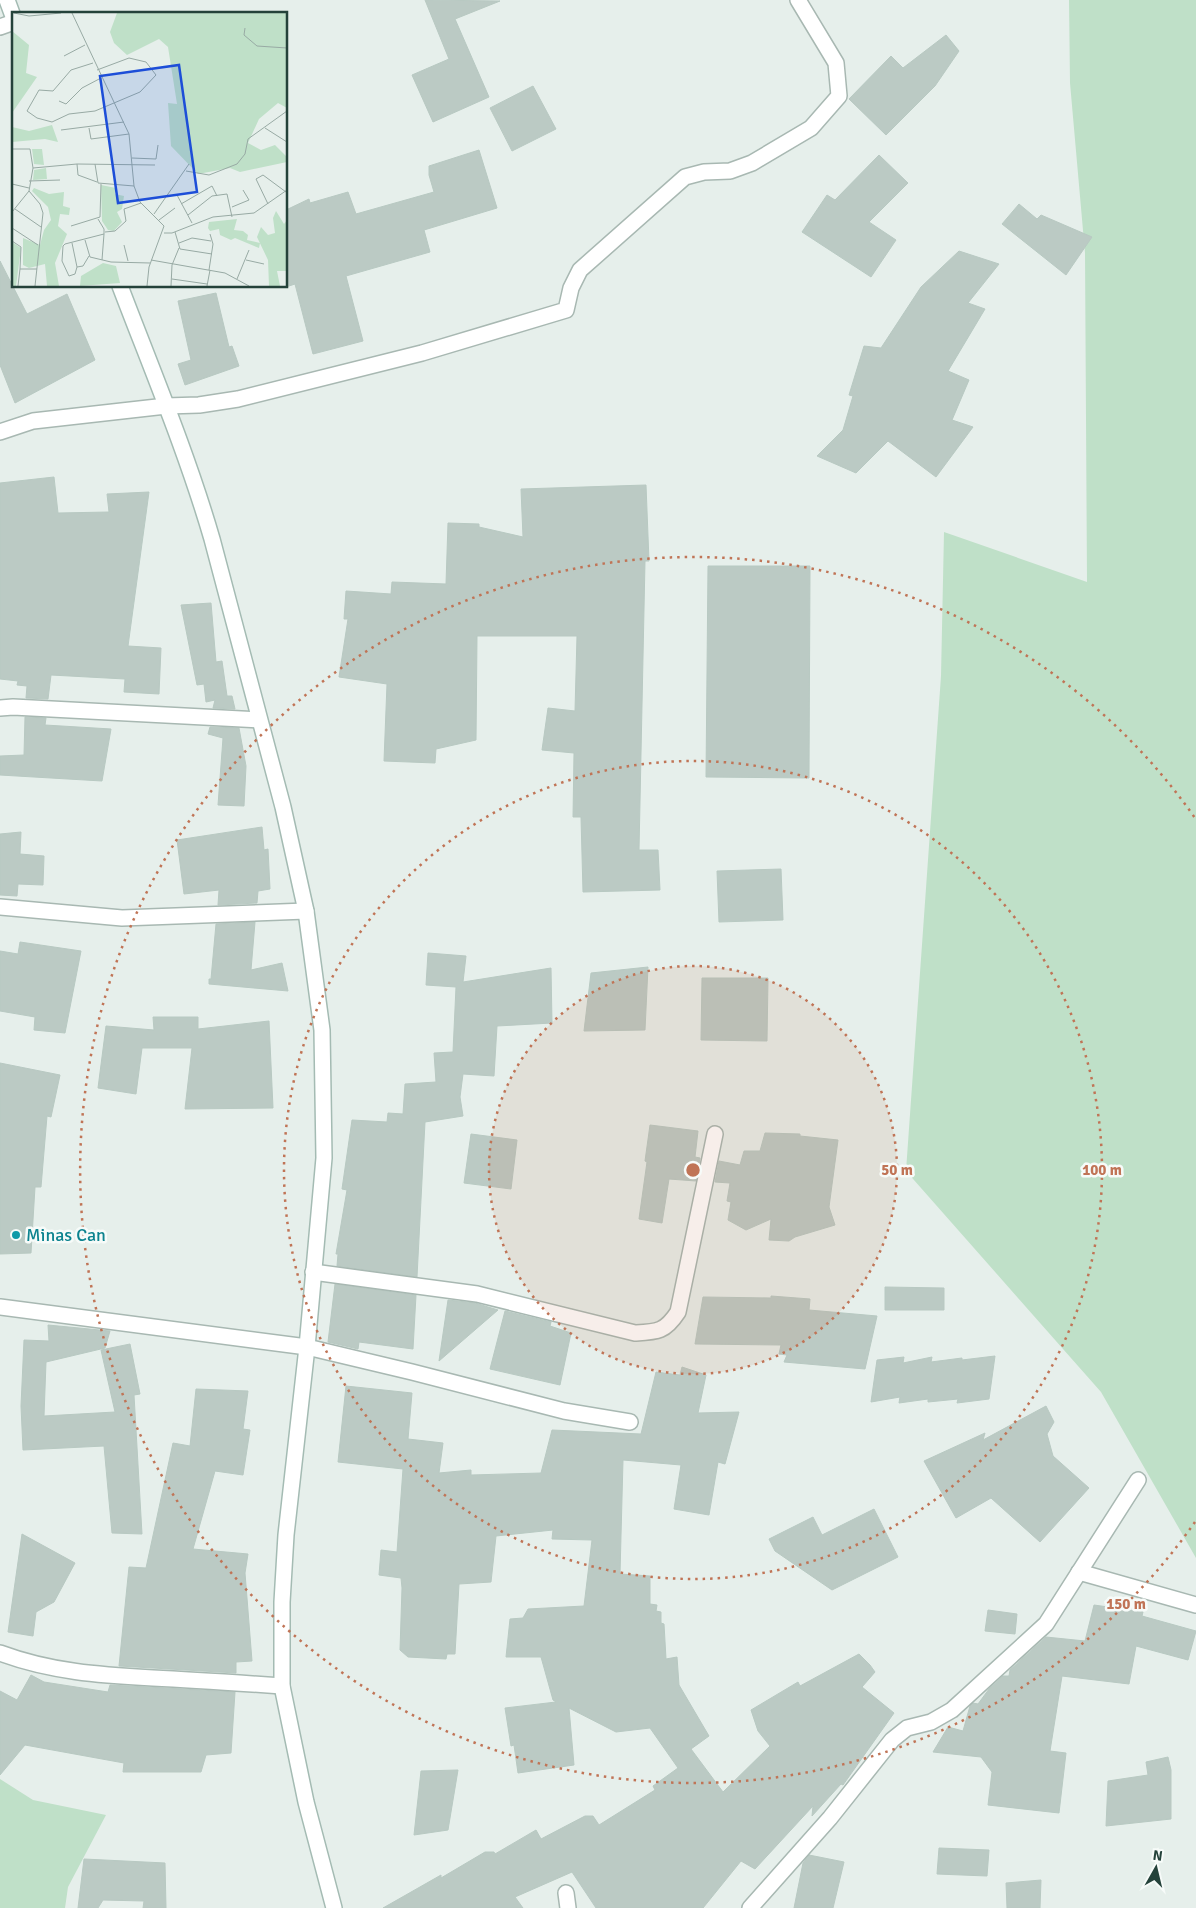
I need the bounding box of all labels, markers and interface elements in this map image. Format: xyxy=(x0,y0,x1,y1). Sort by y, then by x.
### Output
inset map xyxy=(12,12,288,288)
centre of rings xyxy=(684,1161,702,1179)
text: 50 m xyxy=(881,1161,913,1179)
text: 100 m xyxy=(1082,1161,1122,1179)
place label: Minas Can xyxy=(26,1224,106,1246)
marker: Minas Can xyxy=(10,1229,22,1241)
text: 150 m xyxy=(1106,1595,1146,1613)
north arrow xyxy=(1131,1843,1181,1893)
text: N xyxy=(1152,1847,1164,1865)

